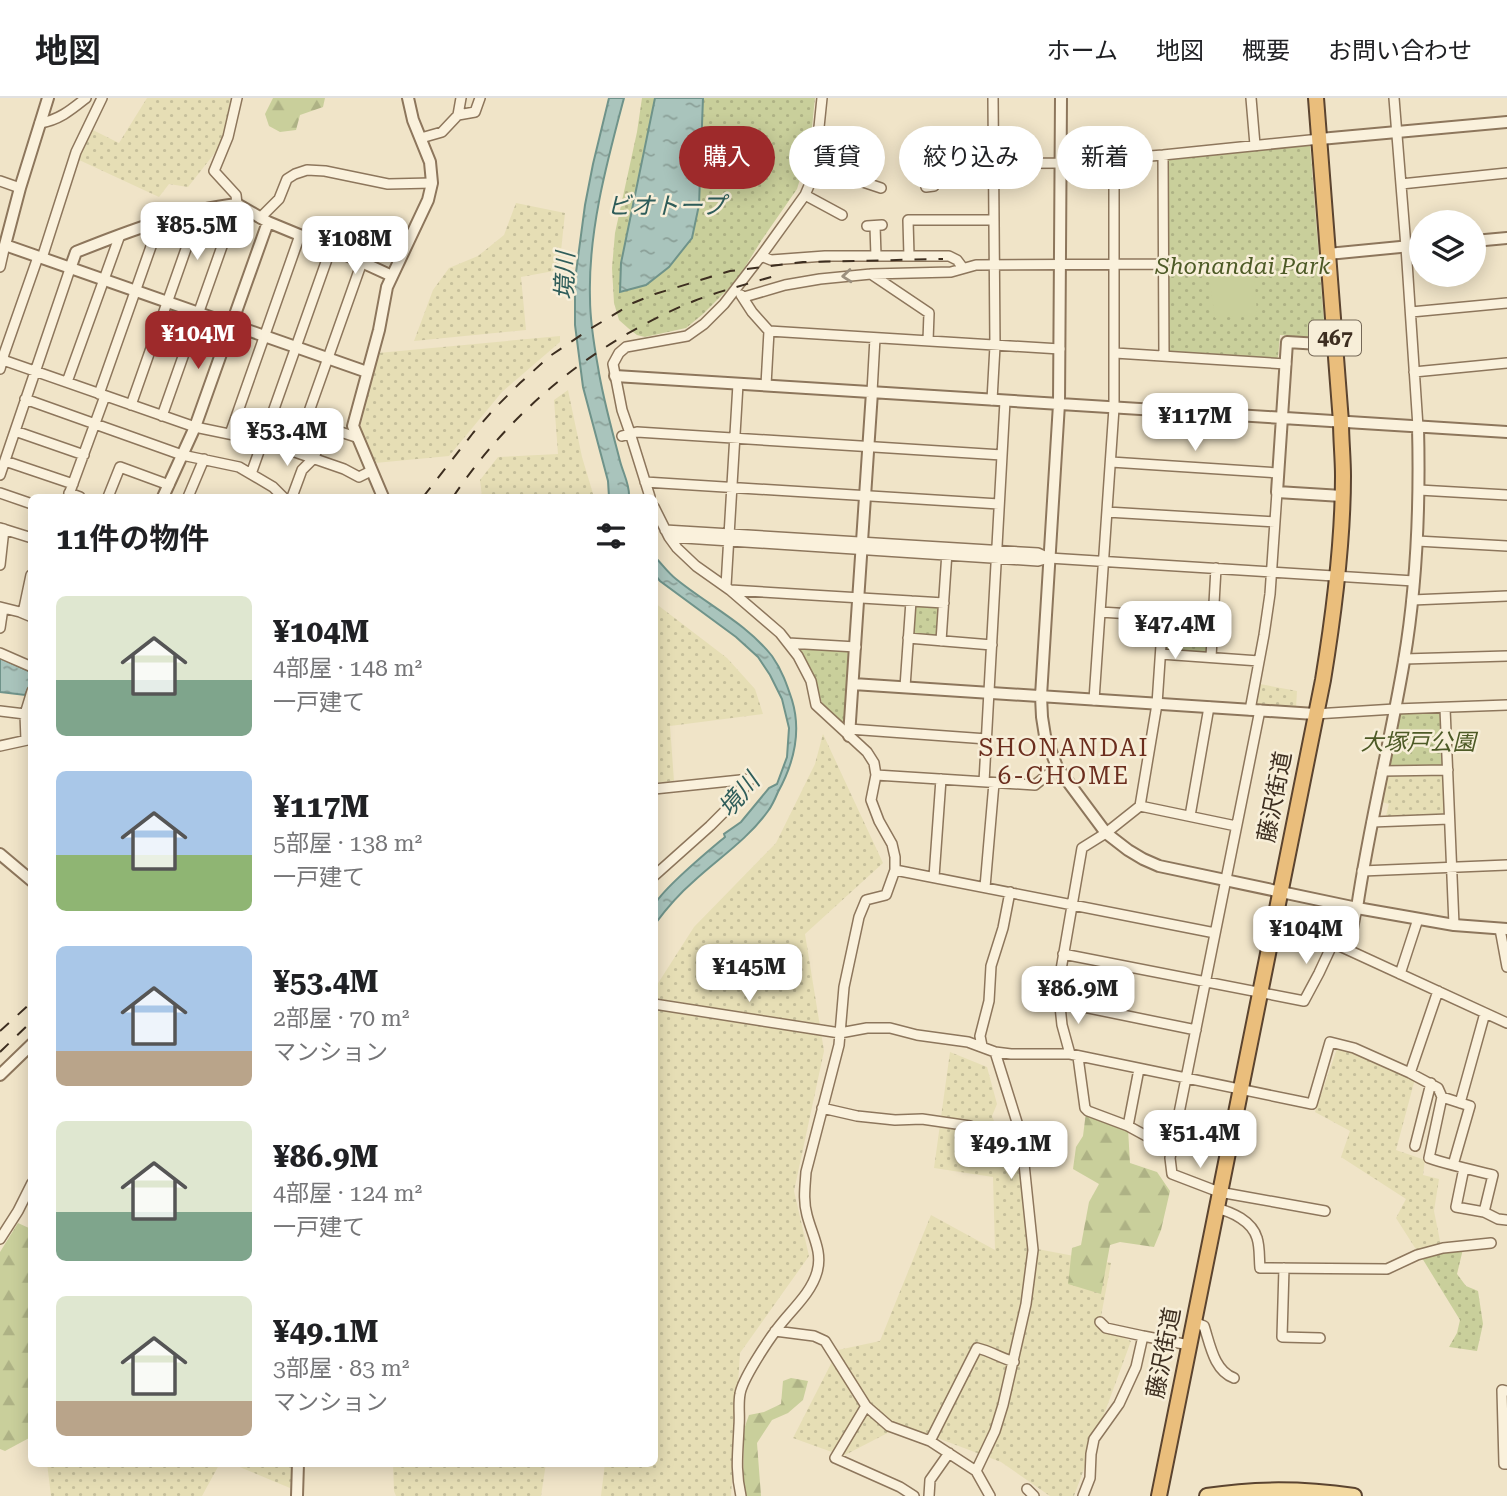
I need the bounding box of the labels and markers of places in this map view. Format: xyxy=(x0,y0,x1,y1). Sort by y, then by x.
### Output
pin: ¥85.5M xyxy=(140,202,254,262)
pin: ¥108M xyxy=(306,216,404,276)
pin: ¥104M xyxy=(149,312,247,371)
pin: ¥117M xyxy=(1146,394,1244,453)
pin: ¥53.4M xyxy=(230,408,344,468)
pin: ¥47.4M xyxy=(1118,602,1232,661)
pin: ¥104M xyxy=(1257,906,1355,966)
pin: ¥145M xyxy=(700,944,798,1004)
pin: ¥86.9M xyxy=(1021,967,1135,1026)
pin: ¥51.4M xyxy=(1143,1110,1257,1170)
pin: ¥49.1M xyxy=(954,1122,1068,1181)

